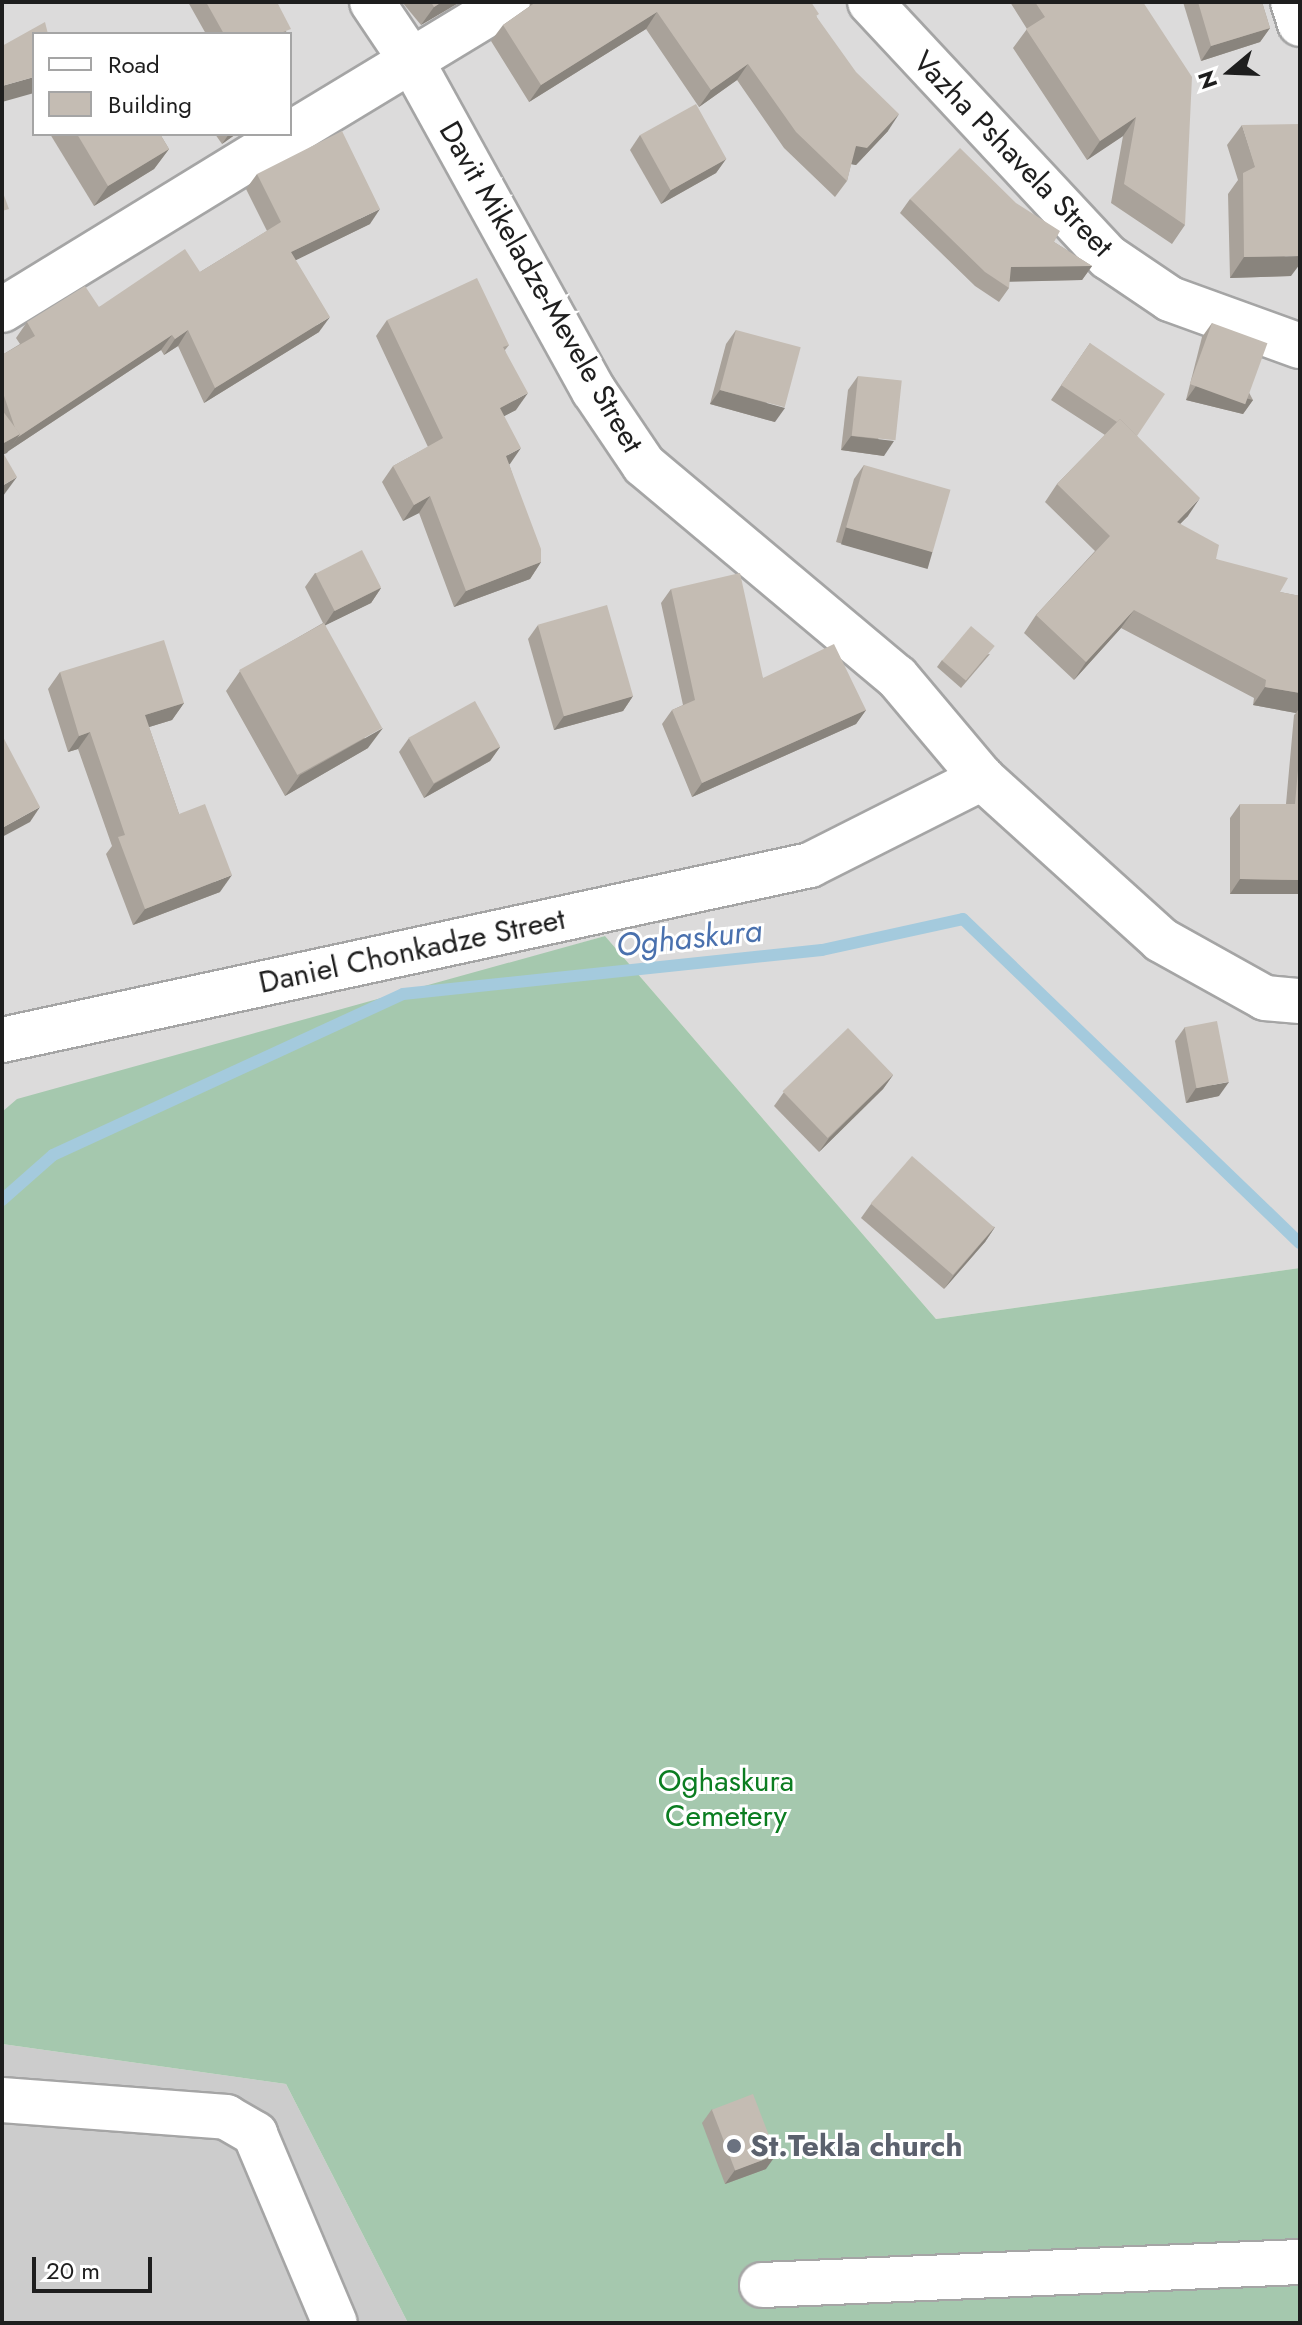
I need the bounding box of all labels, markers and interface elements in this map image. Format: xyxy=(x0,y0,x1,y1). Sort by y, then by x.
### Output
legend xyxy=(32,32,292,136)
north arrow xyxy=(1190,32,1270,112)
street label: Vazha Pshavela Street xyxy=(906,44,1120,264)
text: Road xyxy=(108,47,160,82)
text: N xyxy=(1189,66,1225,93)
text: Building xyxy=(108,87,192,122)
street label: Davit Mikeladze-Mevele Street xyxy=(431,115,651,459)
street label: Daniel Chonkadze Street xyxy=(256,901,568,1001)
water label: Oghaskura xyxy=(614,911,764,965)
park label: Oghaskura Cemetery xyxy=(658,1763,794,1834)
place label: St.Tekla church xyxy=(750,2128,962,2164)
marker: St.Tekla church xyxy=(725,2137,743,2155)
scale bar xyxy=(36,2241,156,2291)
text: 20 m xyxy=(46,2253,100,2288)

